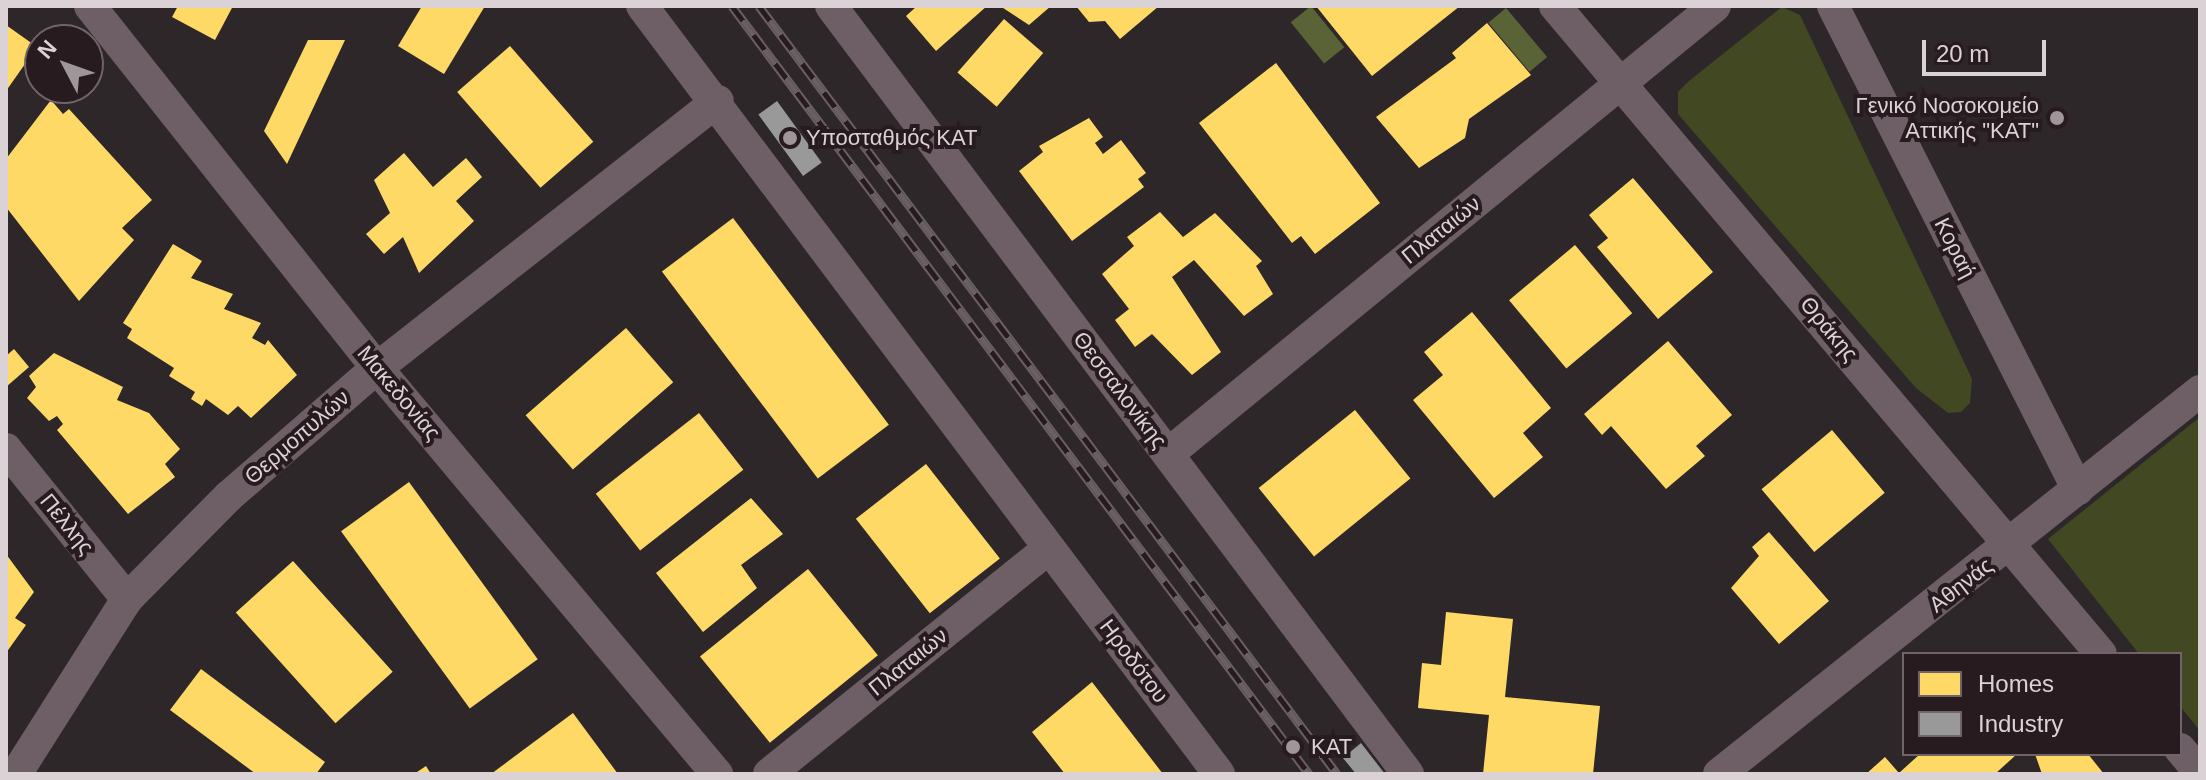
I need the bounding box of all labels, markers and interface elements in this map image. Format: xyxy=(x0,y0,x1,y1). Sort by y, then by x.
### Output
north arrow xyxy=(24,24,104,104)
scale bar xyxy=(1926,24,2050,74)
text: N xyxy=(32,35,62,63)
text: 20 m xyxy=(1936,40,1989,67)
place label: Γενικό Νοσοκομείο Αττικής "ΚΑΤ" xyxy=(1856,92,2039,144)
marker: Γενικό Νοσοκομείο Αττικής "ΚΑΤ" xyxy=(2046,107,2068,129)
place label: Υποσταθμός ΚΑΤ xyxy=(806,125,977,151)
marker: Υποσταθμός ΚΑΤ xyxy=(781,129,799,147)
street label: Πλαταιών xyxy=(1396,190,1486,270)
street label: Κοραή xyxy=(1929,213,1981,283)
street label: Θράκης xyxy=(1794,291,1864,367)
street label: Θεσσαλονίκης xyxy=(1068,326,1172,454)
street label: Μακεδονίας xyxy=(352,340,446,446)
street label: Θερμοπυλών xyxy=(239,384,355,490)
street label: Πέλλης xyxy=(35,488,99,560)
street label: Αθηνάς xyxy=(1924,552,1998,618)
street label: Ηροδότου xyxy=(1094,614,1174,708)
street label: Πλαταιών xyxy=(863,622,953,702)
legend xyxy=(1902,652,2182,756)
text: Homes xyxy=(1978,670,2054,697)
text: Industry xyxy=(1978,710,2063,737)
place label: ΚΑΤ xyxy=(1311,734,1352,760)
marker: ΚΑΤ xyxy=(1282,736,1304,758)

